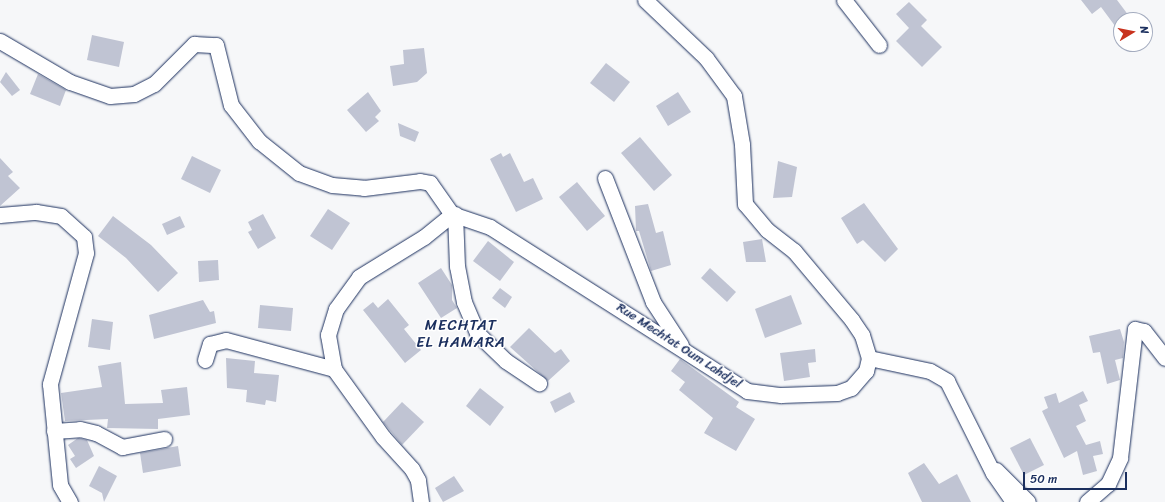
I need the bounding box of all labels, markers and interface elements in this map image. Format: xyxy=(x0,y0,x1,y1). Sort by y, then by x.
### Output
north arrow xyxy=(1113,12,1153,52)
text: N xyxy=(1134,25,1154,35)
street label: Rue Mechtat Oum Lahdjel xyxy=(614,300,744,392)
district label: MECHTAT EL HAMARA xyxy=(416,316,506,351)
scale bar xyxy=(1025,464,1129,490)
text: 50 m xyxy=(1030,468,1057,490)

